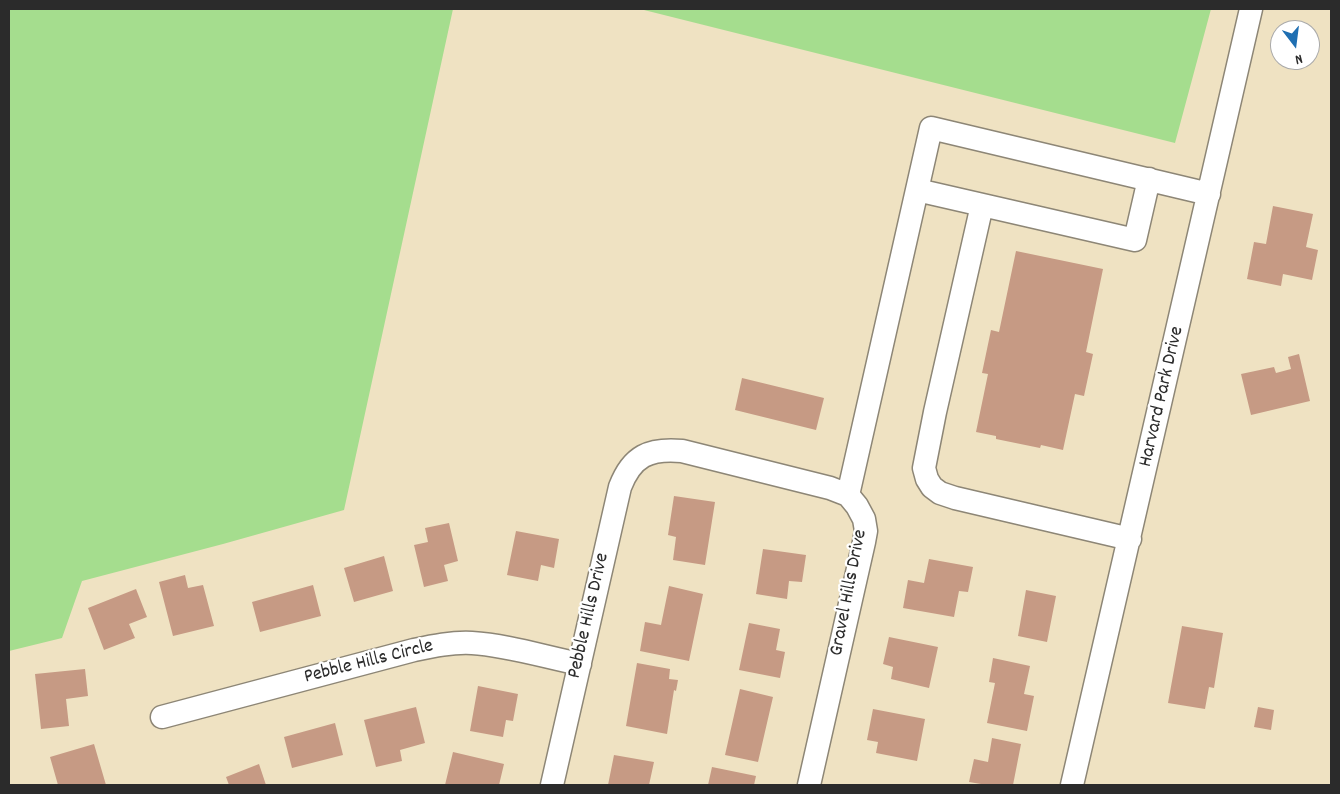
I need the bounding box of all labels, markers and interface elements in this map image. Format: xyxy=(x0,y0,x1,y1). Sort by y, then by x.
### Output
north arrow xyxy=(1270,20,1320,70)
text: N xyxy=(1293,48,1305,69)
street label: Harvard Park Drive xyxy=(1135,324,1191,470)
street label: Gravel Hills Drive xyxy=(826,528,874,658)
street label: Pebble Hills Drive xyxy=(564,551,616,681)
street label: Pebble Hills Circle xyxy=(302,635,436,691)

